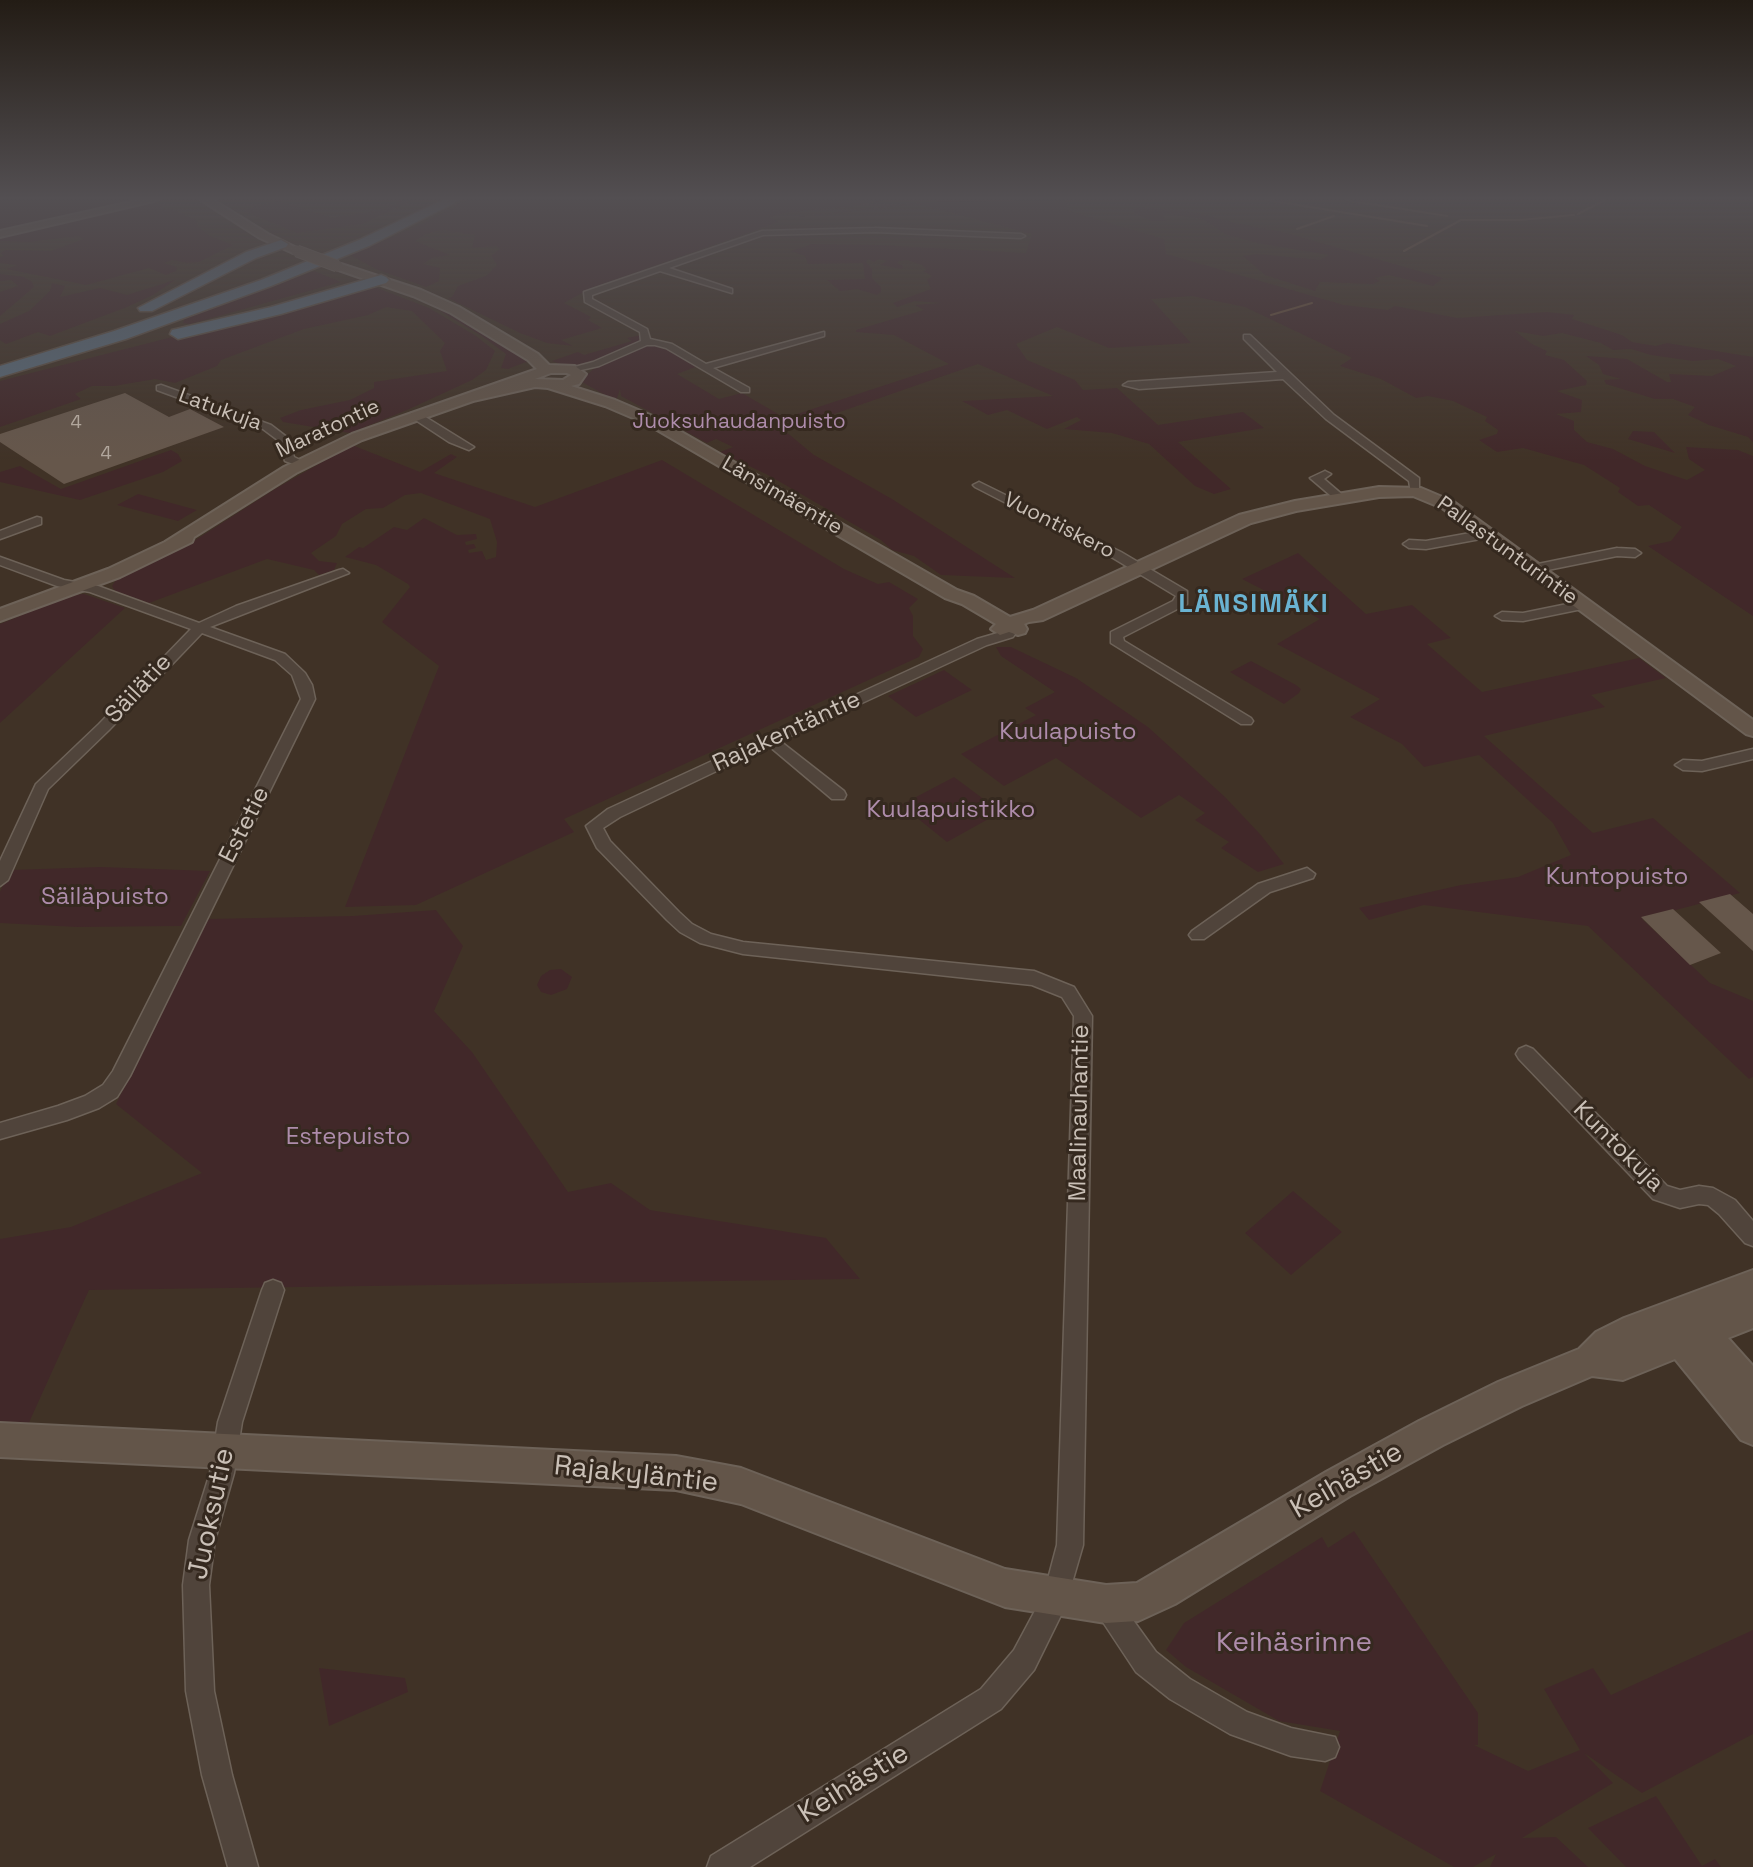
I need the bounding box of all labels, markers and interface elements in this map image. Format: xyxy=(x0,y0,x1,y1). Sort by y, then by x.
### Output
street label: Latukuja xyxy=(175,383,265,437)
street label: Maratontie xyxy=(272,394,384,464)
park label: Juoksuhaudanpuisto xyxy=(632,409,846,435)
house number: 4 xyxy=(70,412,82,434)
house number: 4 xyxy=(100,443,112,465)
street label: Länsimäentie xyxy=(717,451,847,541)
street label: Vuontiskero xyxy=(999,487,1119,565)
street label: Pallastunturintie xyxy=(1432,491,1582,611)
district label: LÄNSIMÄKI xyxy=(1180,589,1328,621)
street label: Säilätie xyxy=(100,648,178,730)
street label: Rajakentäntie xyxy=(708,685,866,779)
park label: Kuulapuisto xyxy=(999,718,1137,746)
street label: Estetie xyxy=(214,782,276,868)
park label: Kuulapuistikko xyxy=(867,796,1035,824)
park label: Kuntopuisto xyxy=(1546,863,1688,891)
park label: Säiläpuisto xyxy=(41,883,169,911)
street label: Maalinauhantie xyxy=(1064,1024,1096,1202)
street label: Kuntokuja xyxy=(1567,1096,1669,1198)
park label: Estepuisto xyxy=(286,1123,410,1151)
street label: Keihästie xyxy=(1285,1435,1409,1527)
street label: Juoksutie xyxy=(182,1445,242,1583)
street label: Rajakyläntie xyxy=(552,1450,720,1500)
park label: Keihäsrinne xyxy=(1216,1626,1372,1660)
street label: Keihästie xyxy=(793,1737,915,1831)

